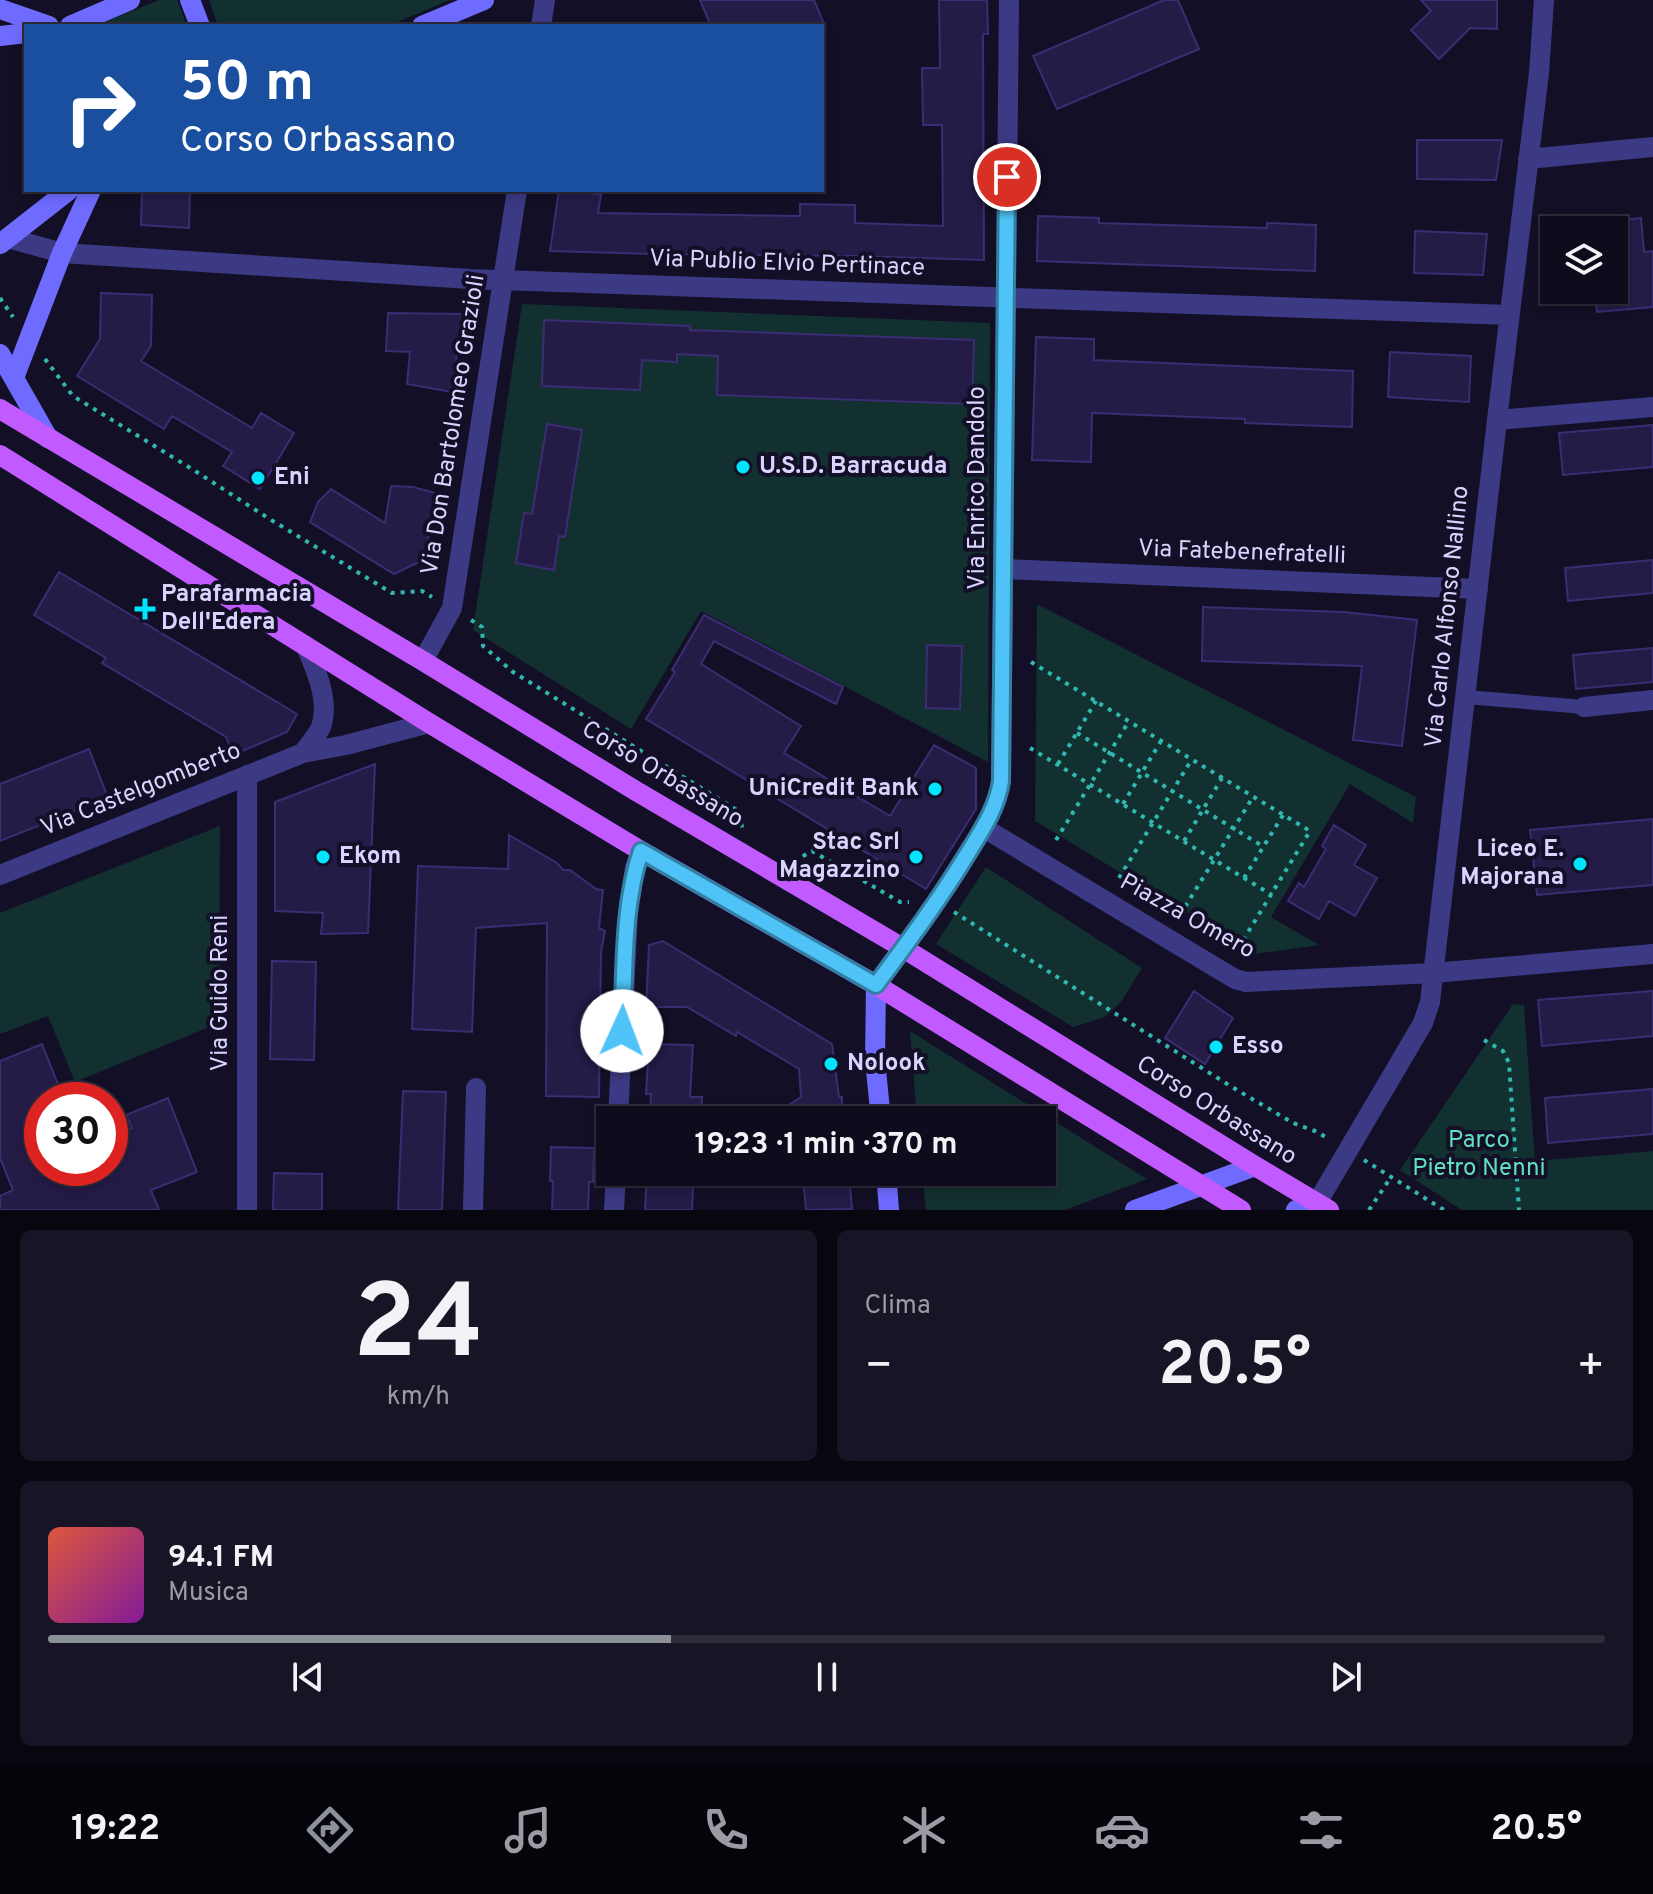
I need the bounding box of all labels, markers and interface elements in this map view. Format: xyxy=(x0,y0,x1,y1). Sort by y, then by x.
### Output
text: 50 m xyxy=(180,50,314,120)
icon: right xyxy=(48,56,152,160)
text: Corso Orbassano xyxy=(180,119,456,165)
pin xyxy=(973,143,1041,211)
icon: arrive xyxy=(985,155,1029,199)
map controls xyxy=(1540,216,1628,304)
button: layers xyxy=(1540,216,1628,304)
street label: Via Publio Elvio Pertinace xyxy=(649,244,925,284)
street label: Via Don Bartolomeo Grazioli xyxy=(415,273,493,577)
street label: Via Enrico Dandolo xyxy=(963,386,993,590)
place label: U.S.D. Barracuda xyxy=(759,452,947,482)
marker: U.S.D. Barracuda xyxy=(734,458,752,476)
place label: Eni xyxy=(274,463,310,493)
marker: Eni xyxy=(249,469,267,487)
street label: Via Carlo Alfonso Nallino xyxy=(1419,484,1477,750)
street label: Via Fatebenefratelli xyxy=(1137,534,1347,572)
place label: Parafarmacia Dell'Edera xyxy=(161,580,312,638)
marker: Parafarmacia Dell'Edera xyxy=(136,600,154,618)
street label: Corso Orbassano xyxy=(575,715,749,835)
street label: Via Castelgomberto xyxy=(37,736,245,844)
place label: UniCredit Bank xyxy=(748,774,919,804)
marker: UniCredit Bank xyxy=(926,780,944,798)
place label: Stac Srl Magazzino xyxy=(779,828,900,886)
place label: Liceo E. Majorana xyxy=(1460,835,1564,893)
place label: Ekom xyxy=(339,842,401,872)
marker: Ekom xyxy=(314,848,332,866)
marker: Stac Srl Magazzino xyxy=(907,848,925,866)
marker: Liceo E. Majorana xyxy=(1571,855,1589,873)
street label: Piazza Omero xyxy=(1114,868,1260,966)
street label: Via Guido Reni xyxy=(206,915,236,1071)
position arrow xyxy=(580,989,664,1073)
place label: Esso xyxy=(1232,1032,1284,1062)
marker: Esso xyxy=(1207,1038,1225,1056)
place label: Nolook xyxy=(847,1049,926,1079)
street label: Corso Orbassano xyxy=(1130,1050,1302,1172)
marker: Nolook xyxy=(822,1055,840,1073)
speed limit sign: 30 xyxy=(24,1082,128,1186)
park label: Parco Pietro Nenni xyxy=(1412,1126,1546,1184)
text: 19:23 · 1 min · 370 m xyxy=(694,1127,958,1164)
text: 24 xyxy=(353,1263,483,1395)
text: Clima xyxy=(865,1290,931,1323)
text: 20.5° xyxy=(1159,1330,1311,1406)
text: − xyxy=(865,1340,893,1396)
text: + xyxy=(1577,1340,1605,1396)
text: km/h xyxy=(387,1381,450,1414)
text: 94.1 FM xyxy=(168,1540,274,1577)
text: Musica xyxy=(168,1577,249,1610)
icon: previous xyxy=(286,1655,330,1699)
icon: pause xyxy=(805,1655,849,1699)
icon: next xyxy=(1324,1655,1368,1699)
icon: directions xyxy=(302,1802,358,1858)
icon: music xyxy=(500,1802,556,1858)
icon: phone xyxy=(698,1802,754,1858)
icon: climate xyxy=(896,1802,952,1858)
icon: car xyxy=(1094,1802,1150,1858)
icon: filters xyxy=(1293,1802,1349,1858)
text: 19:22 xyxy=(71,1807,160,1853)
text: 20.5° xyxy=(1491,1807,1582,1853)

